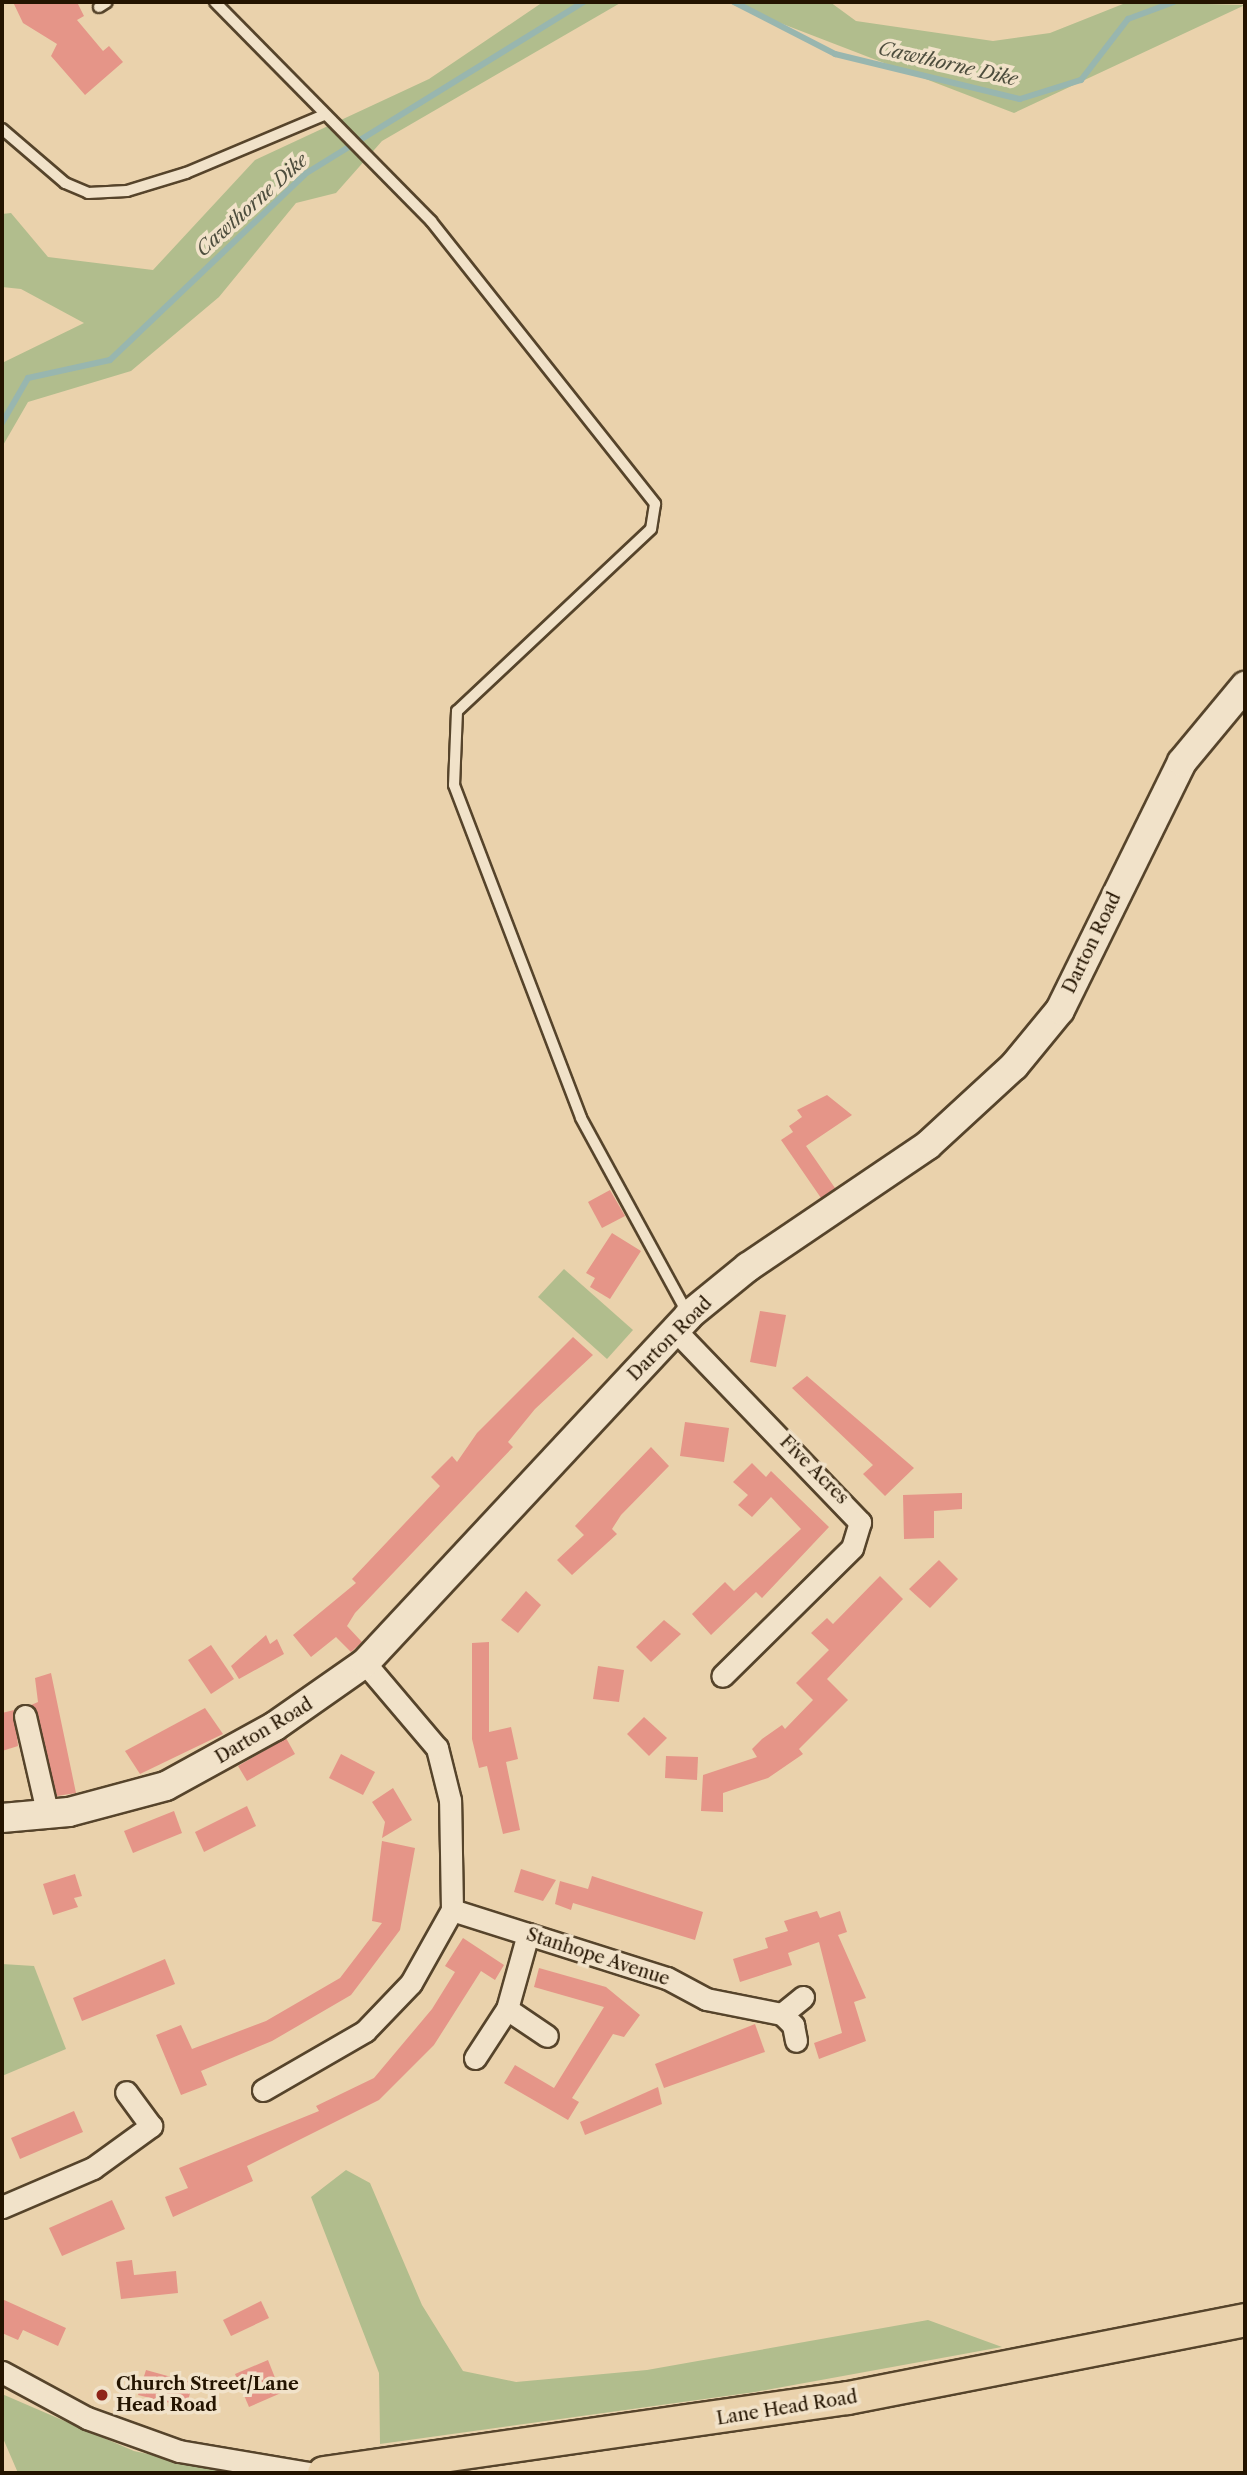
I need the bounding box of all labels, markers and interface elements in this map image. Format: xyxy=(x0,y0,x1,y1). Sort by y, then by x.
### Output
water label: Cawthorne Dike xyxy=(876,37,1020,91)
water label: Cawthorne Dike xyxy=(191,149,313,261)
street label: Darton Road xyxy=(1058,889,1126,997)
street label: Darton Road xyxy=(624,1293,716,1385)
street label: Five Acres xyxy=(775,1431,853,1509)
street label: Darton Road xyxy=(211,1694,317,1768)
street label: Stanhope Avenue xyxy=(523,1924,673,1990)
place label: Church Street/Lane Head Road xyxy=(116,2374,299,2416)
street label: Lane Head Road xyxy=(715,2386,859,2430)
marker: Church Street/Lane Head Road xyxy=(94,2387,110,2403)

